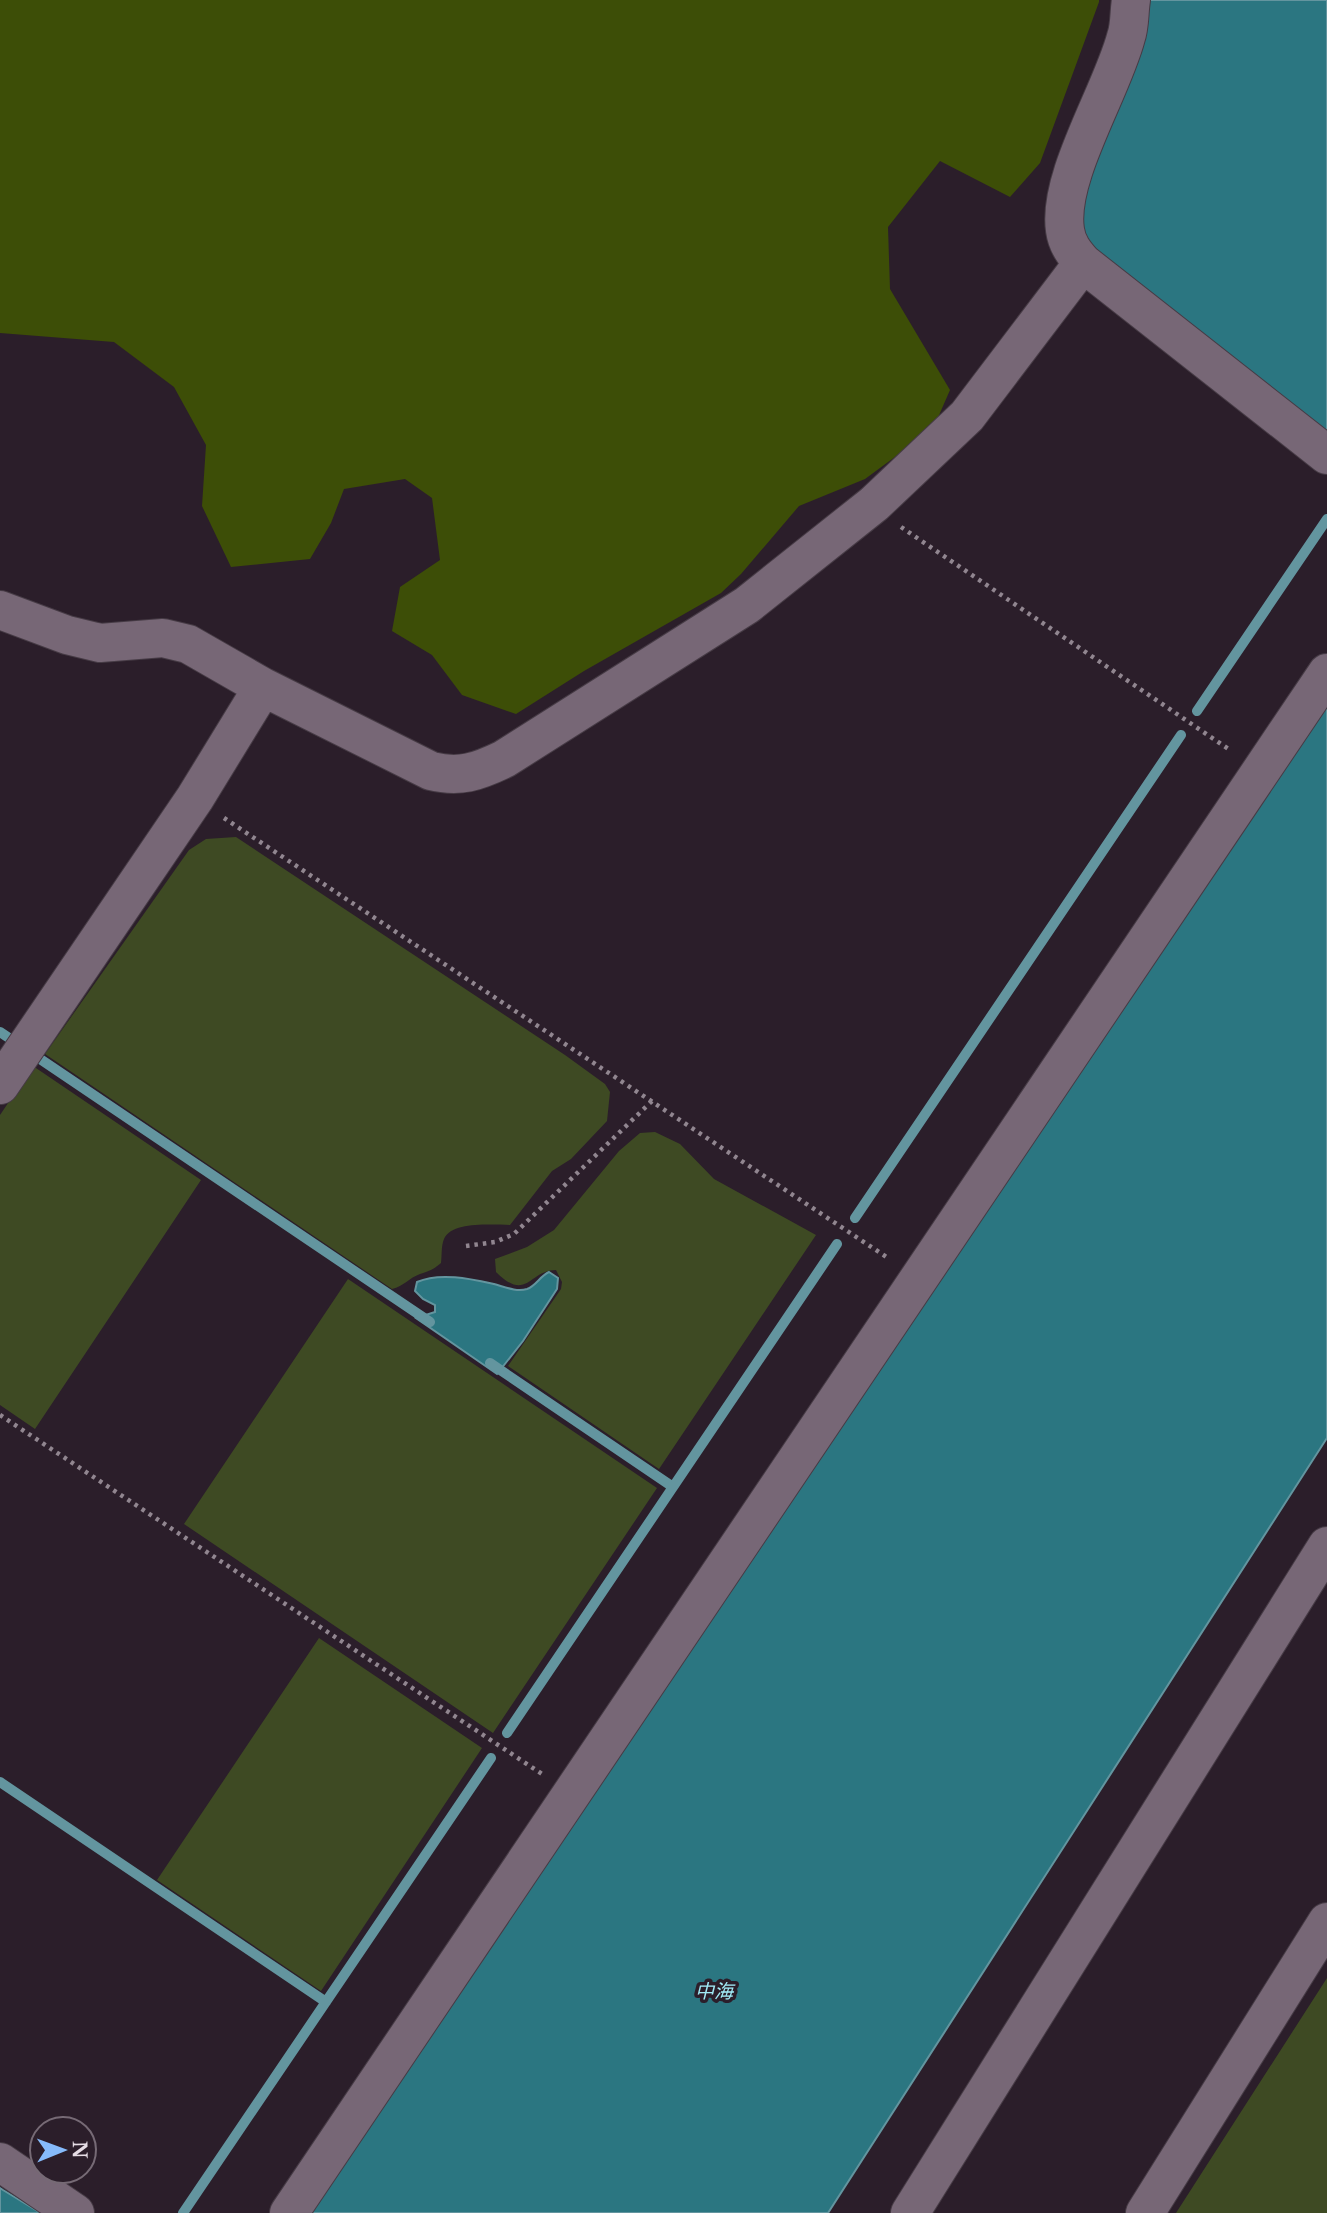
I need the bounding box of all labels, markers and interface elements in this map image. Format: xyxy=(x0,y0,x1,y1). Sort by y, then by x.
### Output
water label: 中海 xyxy=(695,1980,736,2003)
north arrow xyxy=(28,2115,98,2185)
text: N xyxy=(68,2141,91,2159)

